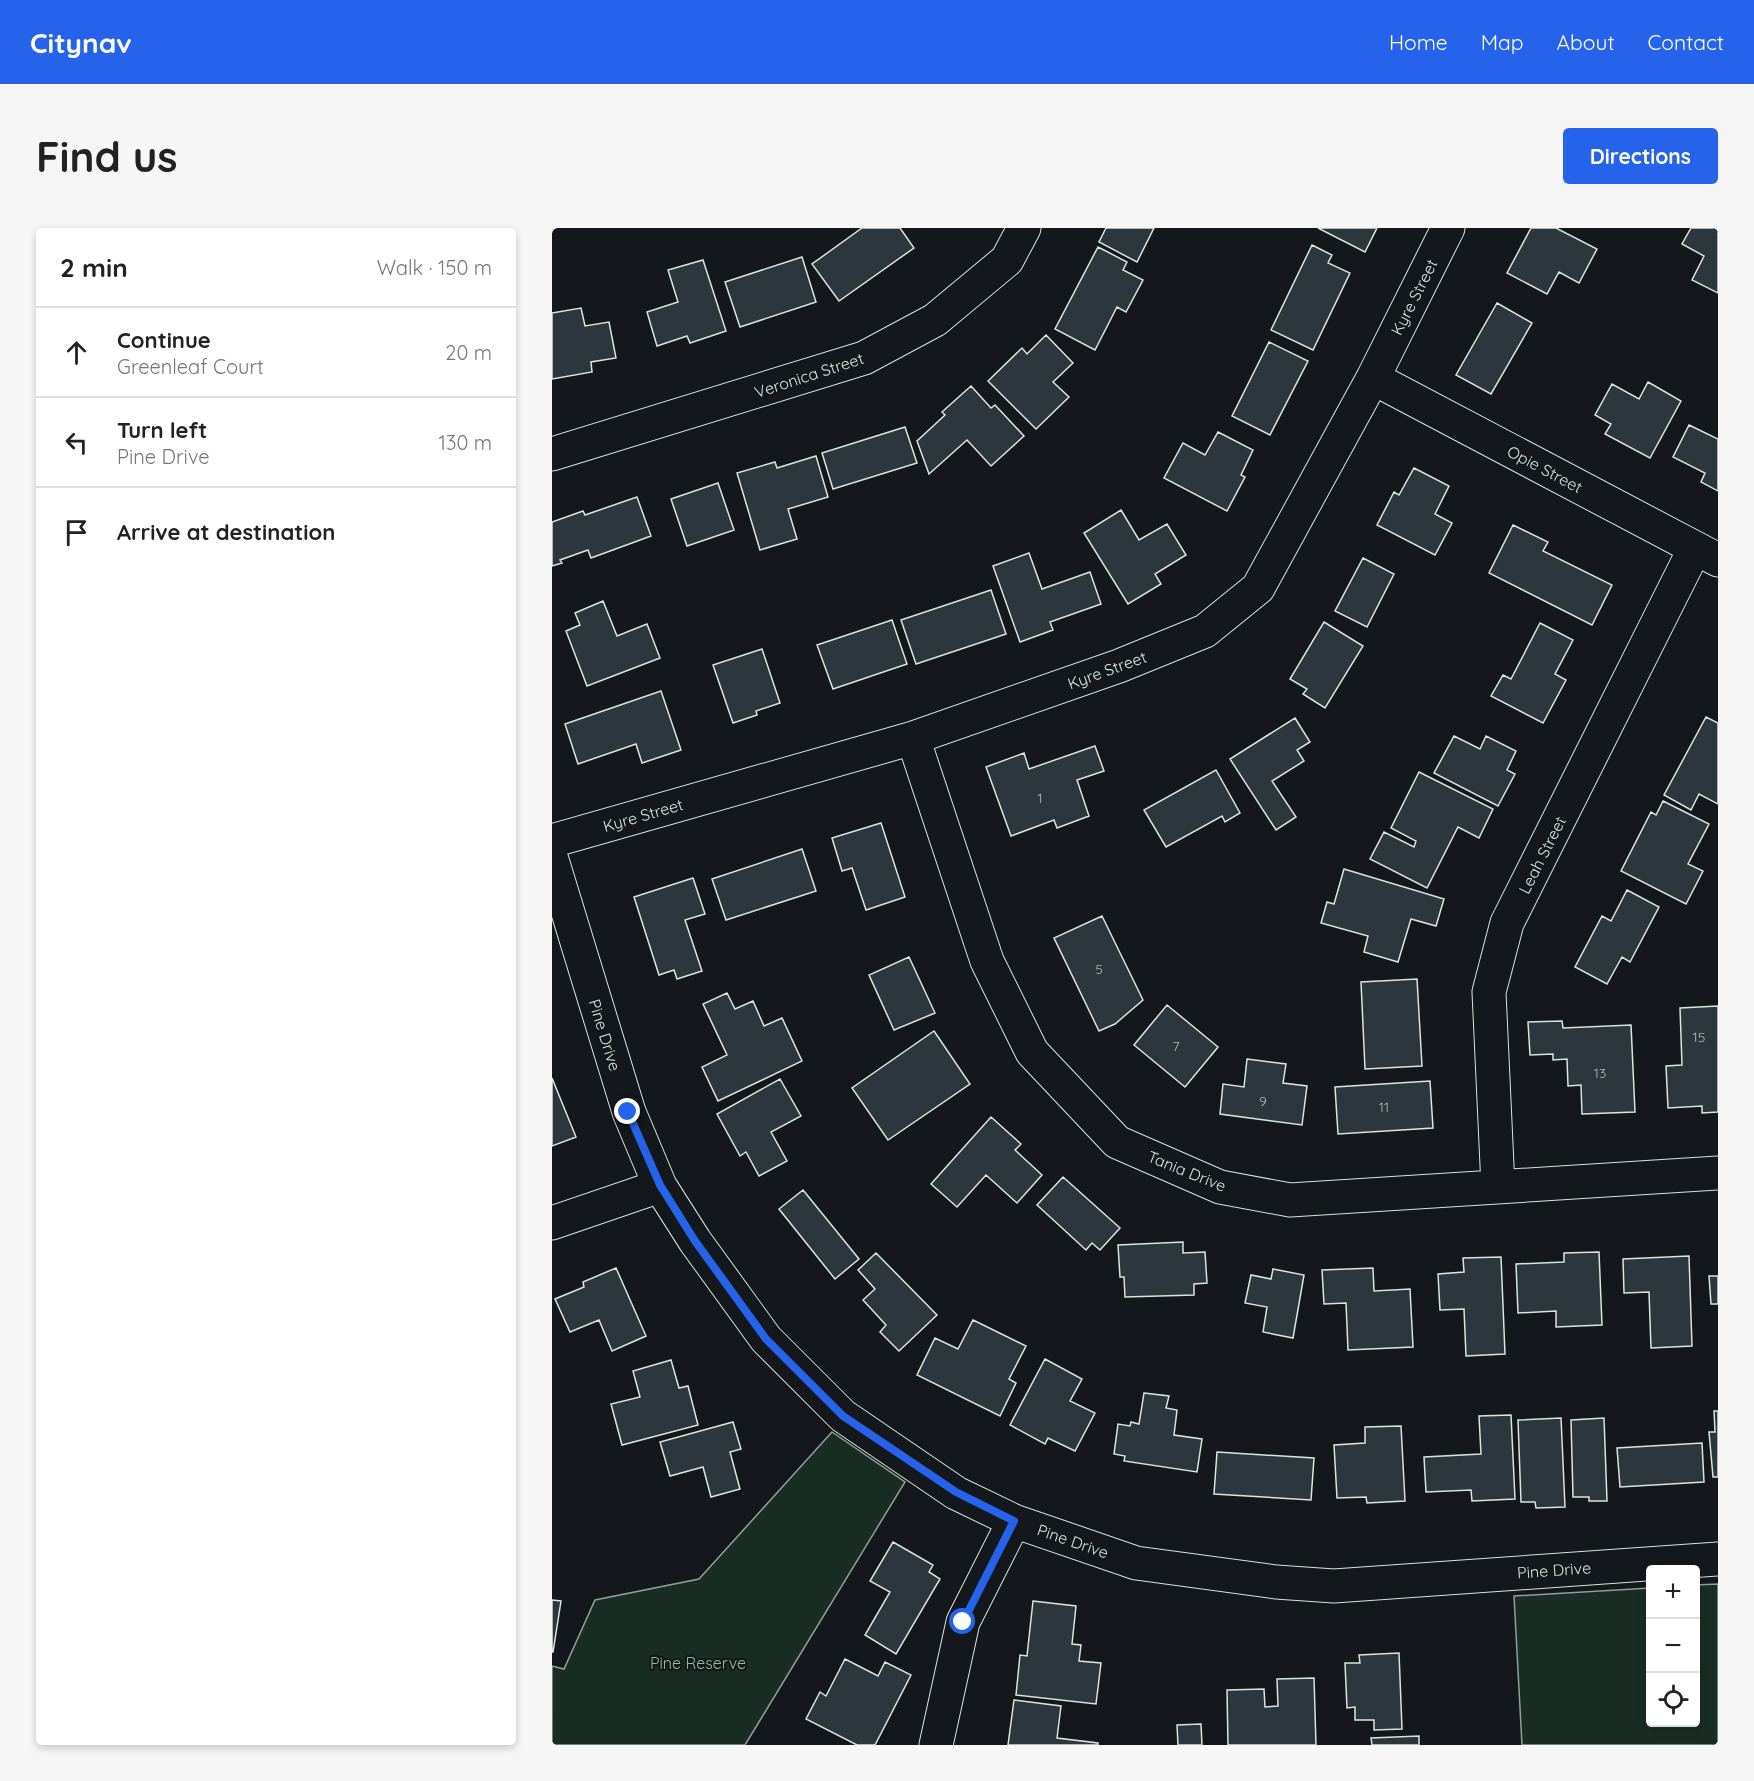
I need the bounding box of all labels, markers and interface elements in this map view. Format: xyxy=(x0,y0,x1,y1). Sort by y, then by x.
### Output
text: Citynav xyxy=(30,25,132,60)
text: Home xyxy=(1389,29,1448,55)
text: Map xyxy=(1481,29,1524,55)
text: About xyxy=(1557,29,1615,55)
text: Contact xyxy=(1648,29,1724,55)
button: Directions xyxy=(1563,128,1718,184)
text: Find us xyxy=(36,130,178,183)
text: 2 min xyxy=(60,251,128,284)
text: Walk · 150 m xyxy=(377,255,492,280)
street label: Kyre Street xyxy=(1386,256,1442,338)
text: Continue xyxy=(117,326,211,354)
icon: ahead xyxy=(60,336,93,369)
text: 20 m xyxy=(445,340,492,365)
street label: Veronica Street xyxy=(752,348,866,402)
text: Greenleaf Court xyxy=(117,354,264,379)
text: Turn left xyxy=(117,416,207,444)
icon: left xyxy=(60,426,93,459)
text: 130 m xyxy=(439,430,492,455)
street label: Opie Street xyxy=(1504,441,1586,497)
text: Pine Drive xyxy=(117,444,210,469)
icon: arrive xyxy=(60,516,93,549)
text: Arrive at destination xyxy=(117,518,335,546)
street label: Kyre Street xyxy=(1065,646,1149,694)
house number: 1 xyxy=(1037,789,1043,807)
street label: Kyre Street xyxy=(601,794,685,836)
street label: Leah Street xyxy=(1514,813,1570,897)
house number: 5 xyxy=(1095,960,1103,978)
street label: Pine Drive xyxy=(585,997,625,1073)
house number: 15 xyxy=(1693,1028,1705,1046)
house number: 7 xyxy=(1172,1037,1180,1055)
house number: 13 xyxy=(1594,1064,1606,1082)
house number: 9 xyxy=(1259,1092,1267,1110)
route end xyxy=(614,1098,640,1124)
house number: 11 xyxy=(1379,1098,1389,1116)
street label: Tania Drive xyxy=(1145,1146,1229,1196)
street label: Pine Drive xyxy=(1035,1519,1111,1563)
street label: Pine Drive xyxy=(1516,1557,1592,1583)
map controls xyxy=(1646,1565,1700,1727)
button: + xyxy=(1646,1565,1700,1619)
route start xyxy=(949,1608,975,1634)
button: − xyxy=(1646,1619,1700,1673)
park label: Pine Reserve xyxy=(650,1653,746,1673)
button: locate xyxy=(1646,1673,1700,1727)

